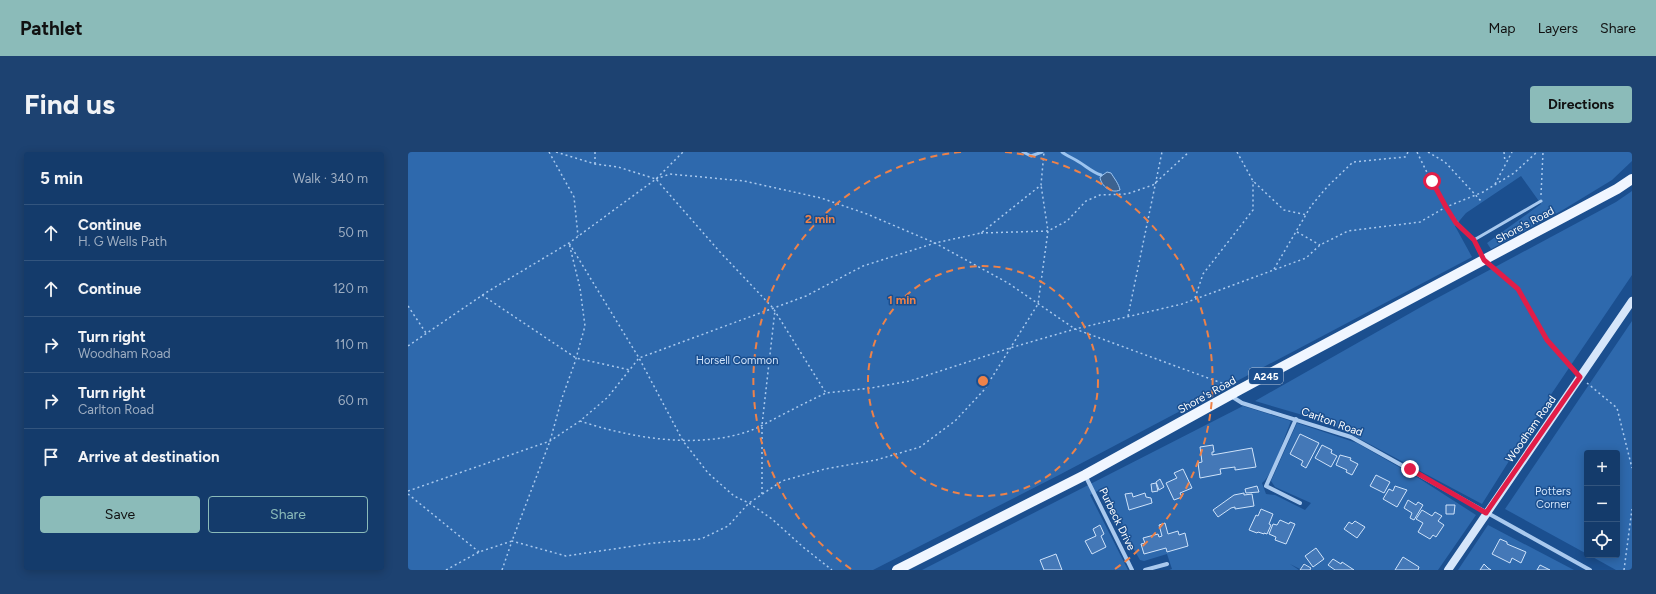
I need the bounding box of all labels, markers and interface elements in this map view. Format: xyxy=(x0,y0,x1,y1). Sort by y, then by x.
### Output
text: Pathlet xyxy=(20,17,83,40)
text: Map xyxy=(1488,20,1516,37)
text: Layers xyxy=(1538,20,1578,37)
text: Share xyxy=(1600,20,1636,37)
button: Directions xyxy=(1530,86,1632,123)
text: Find us xyxy=(24,87,115,121)
text: 5 min xyxy=(40,168,83,188)
text: Walk · 340 m xyxy=(293,171,368,186)
route start xyxy=(1423,172,1441,190)
street label: Shore's Road xyxy=(1494,204,1556,246)
text: 2 min xyxy=(805,212,835,226)
text: Continue xyxy=(78,216,141,234)
icon: ahead xyxy=(40,222,62,244)
text: 50 m xyxy=(338,225,368,240)
text: H. G Wells Path xyxy=(78,234,167,249)
icon: ahead xyxy=(40,278,62,300)
text: Continue xyxy=(78,280,141,298)
text: 120 m xyxy=(333,281,368,296)
text: 1 min xyxy=(888,293,916,307)
text: Turn right xyxy=(78,328,146,346)
icon: right xyxy=(40,334,62,356)
text: 110 m xyxy=(335,337,368,352)
text: Woodham Road xyxy=(78,346,171,361)
park label: Horsell Common xyxy=(696,354,778,367)
road number: A245 xyxy=(1249,368,1283,384)
centre of rings xyxy=(976,374,990,388)
street label: Shore's Road xyxy=(1176,374,1238,416)
text: Turn right xyxy=(78,384,146,402)
icon: right xyxy=(40,390,62,412)
text: 60 m xyxy=(338,393,368,408)
street label: Woodham Road xyxy=(1503,393,1559,465)
text: Carlton Road xyxy=(78,402,154,417)
street label: Carlton Road xyxy=(1300,405,1364,439)
icon: arrive xyxy=(40,446,62,468)
text: Arrive at destination xyxy=(78,448,219,466)
map controls xyxy=(1584,450,1620,558)
button: + xyxy=(1584,450,1620,486)
route end xyxy=(1401,460,1419,478)
park label: Potters Corner xyxy=(1535,485,1571,511)
street label: Purbeck Drive xyxy=(1096,486,1138,552)
button: − xyxy=(1584,486,1620,522)
button: Save xyxy=(40,496,200,533)
button: Share xyxy=(208,496,368,533)
button: locate xyxy=(1584,522,1620,558)

